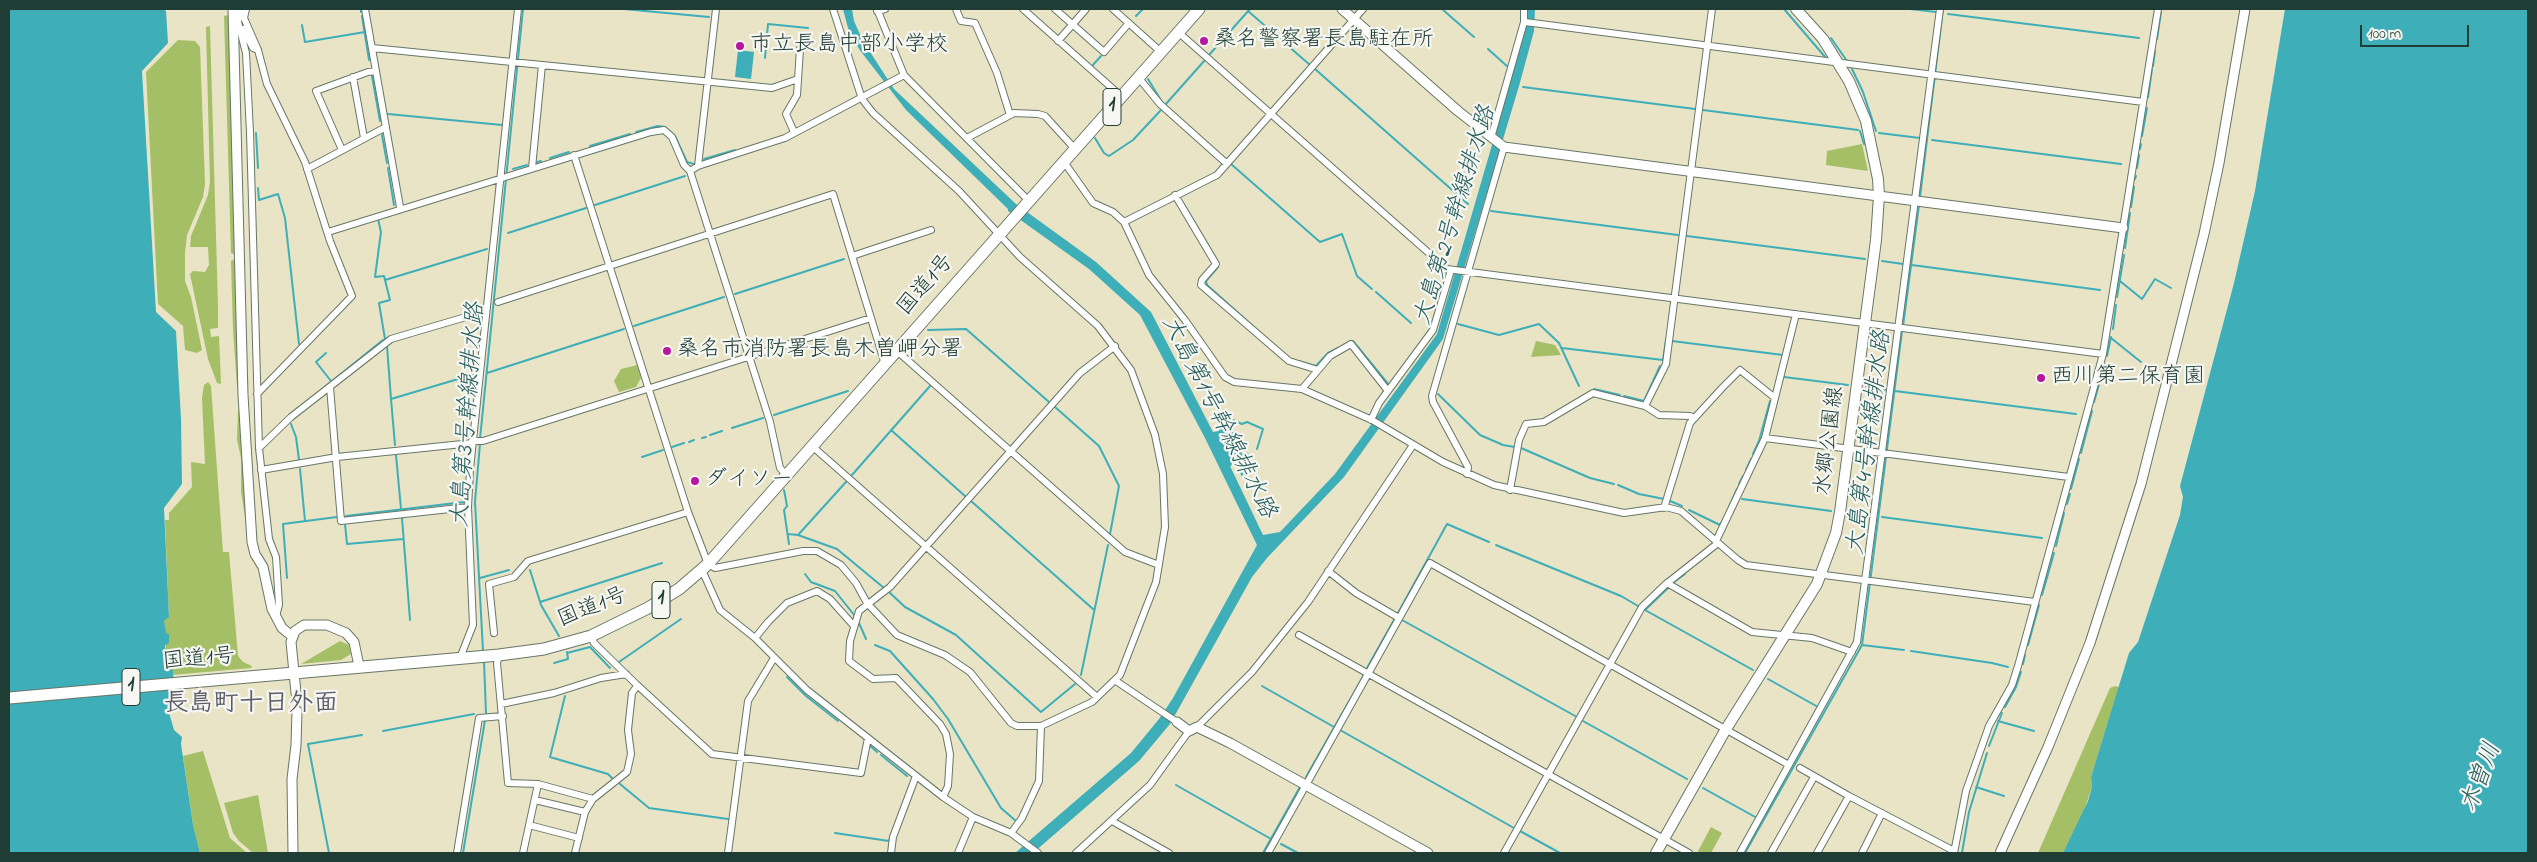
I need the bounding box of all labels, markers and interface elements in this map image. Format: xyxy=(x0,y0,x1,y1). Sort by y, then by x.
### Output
scale bar xyxy=(2362,15,2471,47)
text: 100 m xyxy=(2368,23,2401,45)
place label: 桑名警察署長島駐在所 xyxy=(1214,28,1434,54)
place label: 市立長島中部小学校 xyxy=(750,33,948,59)
marker: 桑名警察署長島駐在所 xyxy=(1198,35,1210,47)
marker: 市立長島中部小学校 xyxy=(734,40,746,52)
road number: 1 xyxy=(1103,88,1121,125)
water label: 大島第2号幹線排水路 xyxy=(1410,103,1504,329)
street label: 国道1号 xyxy=(893,250,961,322)
water label: 大島第3号幹線排水路 xyxy=(448,301,492,529)
water label: 大島第1号幹線排水路 xyxy=(1153,312,1281,524)
water label: 大島第4号幹線排水路 xyxy=(1843,329,1899,557)
place label: 桑名市消防署長島木曽岬分署 xyxy=(677,338,963,364)
marker: 桑名市消防署長島木曽岬分署 xyxy=(661,345,673,357)
place label: 西川第二保育園 xyxy=(2051,365,2205,391)
marker: 西川第二保育園 xyxy=(2035,372,2047,384)
street label: 水郷公園線 xyxy=(1811,385,1851,497)
place label: ダイソー xyxy=(705,468,793,494)
marker: ダイソー xyxy=(689,475,701,487)
road number: 1 xyxy=(652,582,670,618)
street label: 国道1号 xyxy=(554,583,632,635)
street label: 国道1号 xyxy=(161,645,237,677)
road number: 1 xyxy=(122,669,140,706)
district label: 長島町十日外面 xyxy=(164,691,338,721)
water label: 木曽川 xyxy=(2457,739,2509,817)

